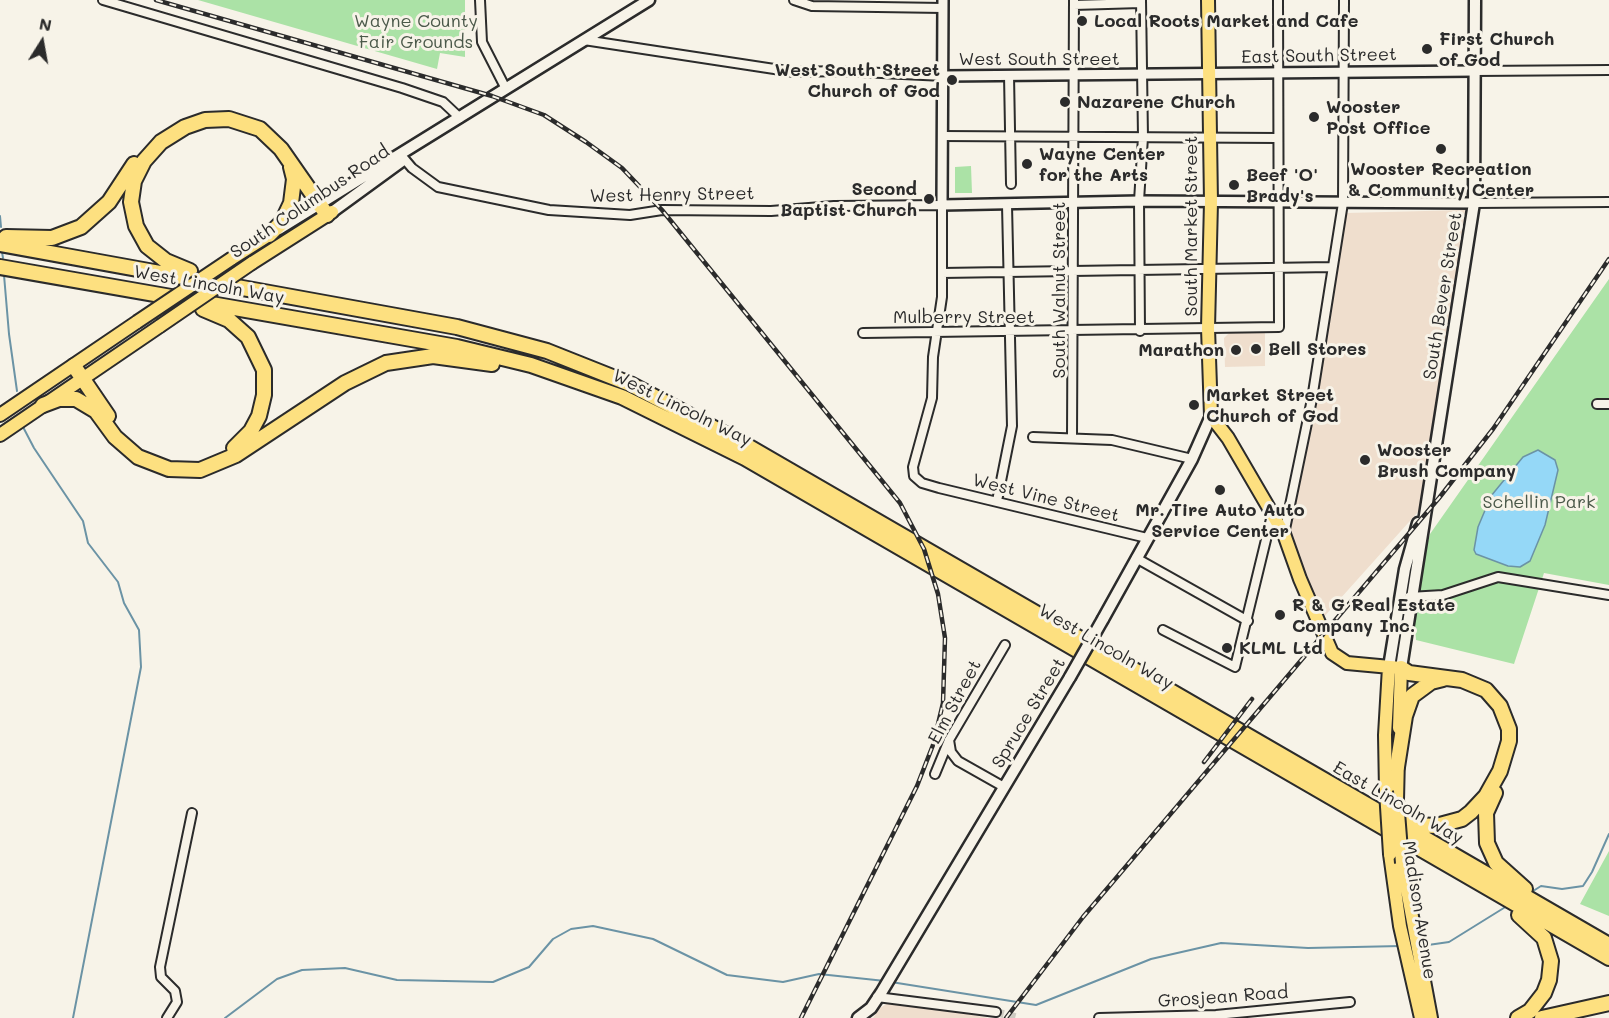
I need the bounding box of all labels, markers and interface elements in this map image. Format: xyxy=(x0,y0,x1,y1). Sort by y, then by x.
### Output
park label: Wayne County Fair Grounds xyxy=(354,10,478,52)
place label: Local Roots Market and Cafe xyxy=(1094,10,1358,32)
north arrow xyxy=(12,12,72,72)
text: N xyxy=(38,12,53,35)
marker: Local Roots Market and Cafe xyxy=(1075,14,1089,28)
place label: First Church of God xyxy=(1439,28,1554,70)
marker: First Church of God xyxy=(1420,42,1434,56)
street label: East South Street xyxy=(1241,44,1397,68)
street label: West South Street xyxy=(958,48,1120,70)
place label: West South Street Church of God xyxy=(775,59,940,101)
marker: West South Street Church of God xyxy=(945,73,959,87)
place label: Nazarene Church xyxy=(1077,91,1235,113)
marker: Nazarene Church xyxy=(1058,95,1072,109)
place label: Wooster Post Office xyxy=(1326,96,1430,138)
marker: Wooster Post Office xyxy=(1307,110,1321,124)
street label: South Market Street xyxy=(1180,136,1202,316)
street label: South Columbus Road xyxy=(226,141,394,263)
marker: Wooster Recreation & Community Center xyxy=(1434,142,1448,156)
place label: Wayne Center for the Arts xyxy=(1039,143,1165,186)
marker: Wayne Center for the Arts xyxy=(1020,157,1034,171)
place label: Wooster Recreation & Community Center xyxy=(1348,158,1534,201)
place label: Beef 'O' Brady's xyxy=(1246,164,1318,207)
place label: Second Baptist Church xyxy=(780,178,917,220)
marker: Beef 'O' Brady's xyxy=(1227,178,1241,192)
street label: West Henry Street xyxy=(589,183,755,207)
marker: Second Baptist Church xyxy=(922,192,936,206)
street label: South Walnut Street xyxy=(1048,202,1070,378)
street label: South Bever Street xyxy=(1419,211,1467,381)
street label: West Lincoln Way xyxy=(132,261,286,309)
street label: Mulberry Street xyxy=(893,306,1035,328)
place label: Bell Stores xyxy=(1268,338,1366,360)
place label: Marathon xyxy=(1138,339,1224,361)
marker: Bell Stores xyxy=(1249,342,1263,356)
marker: Marathon xyxy=(1229,343,1243,357)
street label: West Lincoln Way xyxy=(609,365,755,451)
place label: Market Street Church of God xyxy=(1206,384,1338,426)
marker: Market Street Church of God xyxy=(1187,398,1201,412)
place label: Wooster Brush Company xyxy=(1377,439,1516,482)
marker: Wooster Brush Company xyxy=(1358,453,1372,467)
street label: West Vine Street xyxy=(970,469,1122,527)
marker: Mr. Tire Auto Auto Service Center xyxy=(1213,483,1227,497)
park label: Schellin Park xyxy=(1482,491,1596,513)
place label: Mr. Tire Auto Auto Service Center xyxy=(1135,499,1305,542)
place label: R & G Real Estate Company Inc. xyxy=(1292,594,1455,636)
street label: West Lincoln Way xyxy=(1035,600,1177,694)
marker: R & G Real Estate Company Inc. xyxy=(1273,608,1287,622)
place label: KLML Ltd xyxy=(1239,637,1323,659)
marker: KLML Ltd xyxy=(1220,641,1234,655)
street label: Spruce Street xyxy=(988,654,1070,772)
street label: Elm Street xyxy=(924,656,986,748)
street label: East Lincoln Way xyxy=(1329,757,1467,849)
street label: Madison Avenue xyxy=(1397,839,1441,981)
street label: Grosjean Road xyxy=(1157,982,1289,1012)

